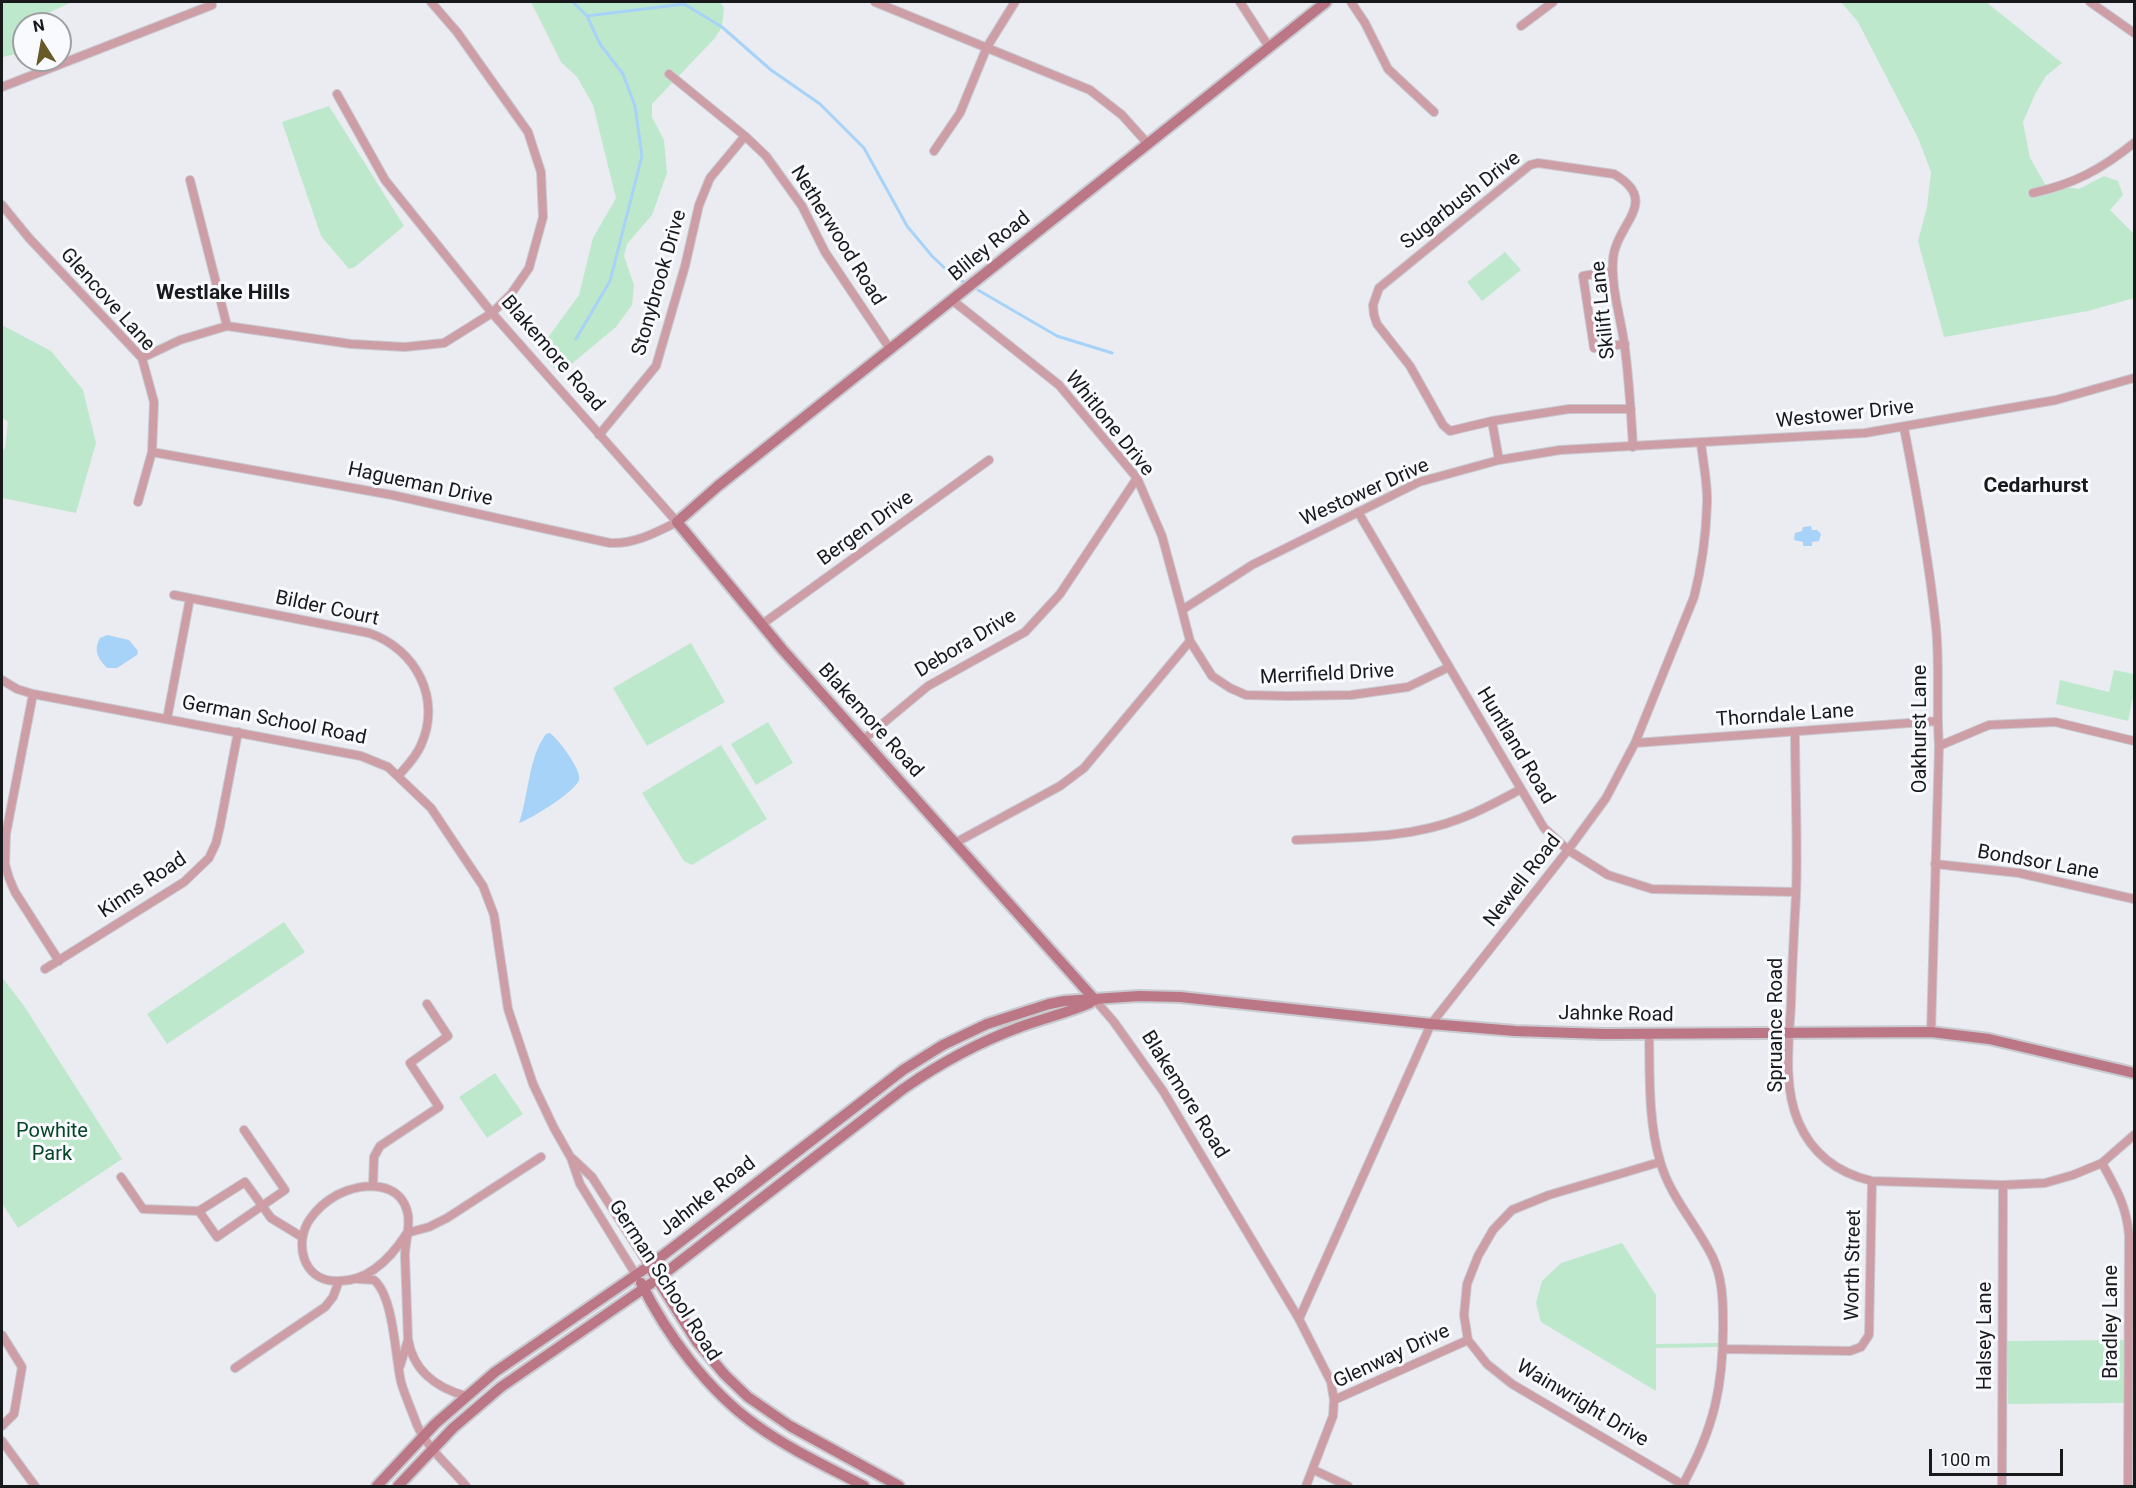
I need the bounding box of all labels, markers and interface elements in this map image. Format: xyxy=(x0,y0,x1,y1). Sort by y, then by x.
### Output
north arrow xyxy=(12,12,72,72)
text: N xyxy=(31,15,46,36)
street label: Sugarbush Drive xyxy=(1396,147,1526,255)
street label: Netherwood Road xyxy=(784,162,890,310)
street label: Stonybrook Drive xyxy=(628,207,692,359)
street label: Bliley Road xyxy=(944,207,1036,287)
street label: Glencove Lane xyxy=(54,244,160,356)
street label: Skilift Lane xyxy=(1587,260,1621,360)
district label: Westlake Hills xyxy=(156,281,290,307)
street label: Blakemore Road xyxy=(495,291,609,417)
street label: Whitlone Drive xyxy=(1059,367,1159,481)
street label: Westower Drive xyxy=(1775,396,1915,434)
street label: Westower Drive xyxy=(1297,454,1433,532)
street label: Hagueman Drive xyxy=(345,458,495,512)
district label: Cedarhurst xyxy=(1984,474,2088,500)
street label: Bergen Drive xyxy=(813,486,919,572)
street label: Bilder Court xyxy=(273,586,381,632)
street label: Debora Drive xyxy=(911,604,1021,684)
street label: Blakemore Road xyxy=(812,659,928,783)
street label: Merrifield Drive xyxy=(1259,660,1395,690)
street label: Oakhurst Lane xyxy=(1909,665,1933,793)
street label: Huntland Road xyxy=(1471,683,1559,809)
street label: German School Road xyxy=(180,691,368,751)
street label: Thorndale Lane xyxy=(1715,699,1855,733)
street label: Newell Road xyxy=(1479,830,1567,932)
street label: Bondsor Lane xyxy=(1975,841,2101,885)
street label: Kinns Road xyxy=(95,848,191,924)
street label: Spruance Road xyxy=(1765,958,1789,1092)
street label: Jahnke Road xyxy=(1558,1002,1674,1028)
street label: Blakemore Road xyxy=(1135,1027,1233,1163)
park label: Powhite Park xyxy=(16,1120,88,1167)
street label: Jahnke Road xyxy=(655,1152,761,1242)
street label: German School Road xyxy=(603,1196,725,1366)
street label: Worth Street xyxy=(1841,1209,1867,1321)
street label: Bradley Lane xyxy=(2100,1265,2124,1379)
street label: Halsey Lane xyxy=(1974,1282,1998,1390)
street label: Glenway Drive xyxy=(1330,1320,1454,1394)
street label: Wainwright Drive xyxy=(1512,1355,1652,1453)
scale bar xyxy=(1932,1437,2066,1475)
text: 100 m xyxy=(1940,1449,1991,1470)

